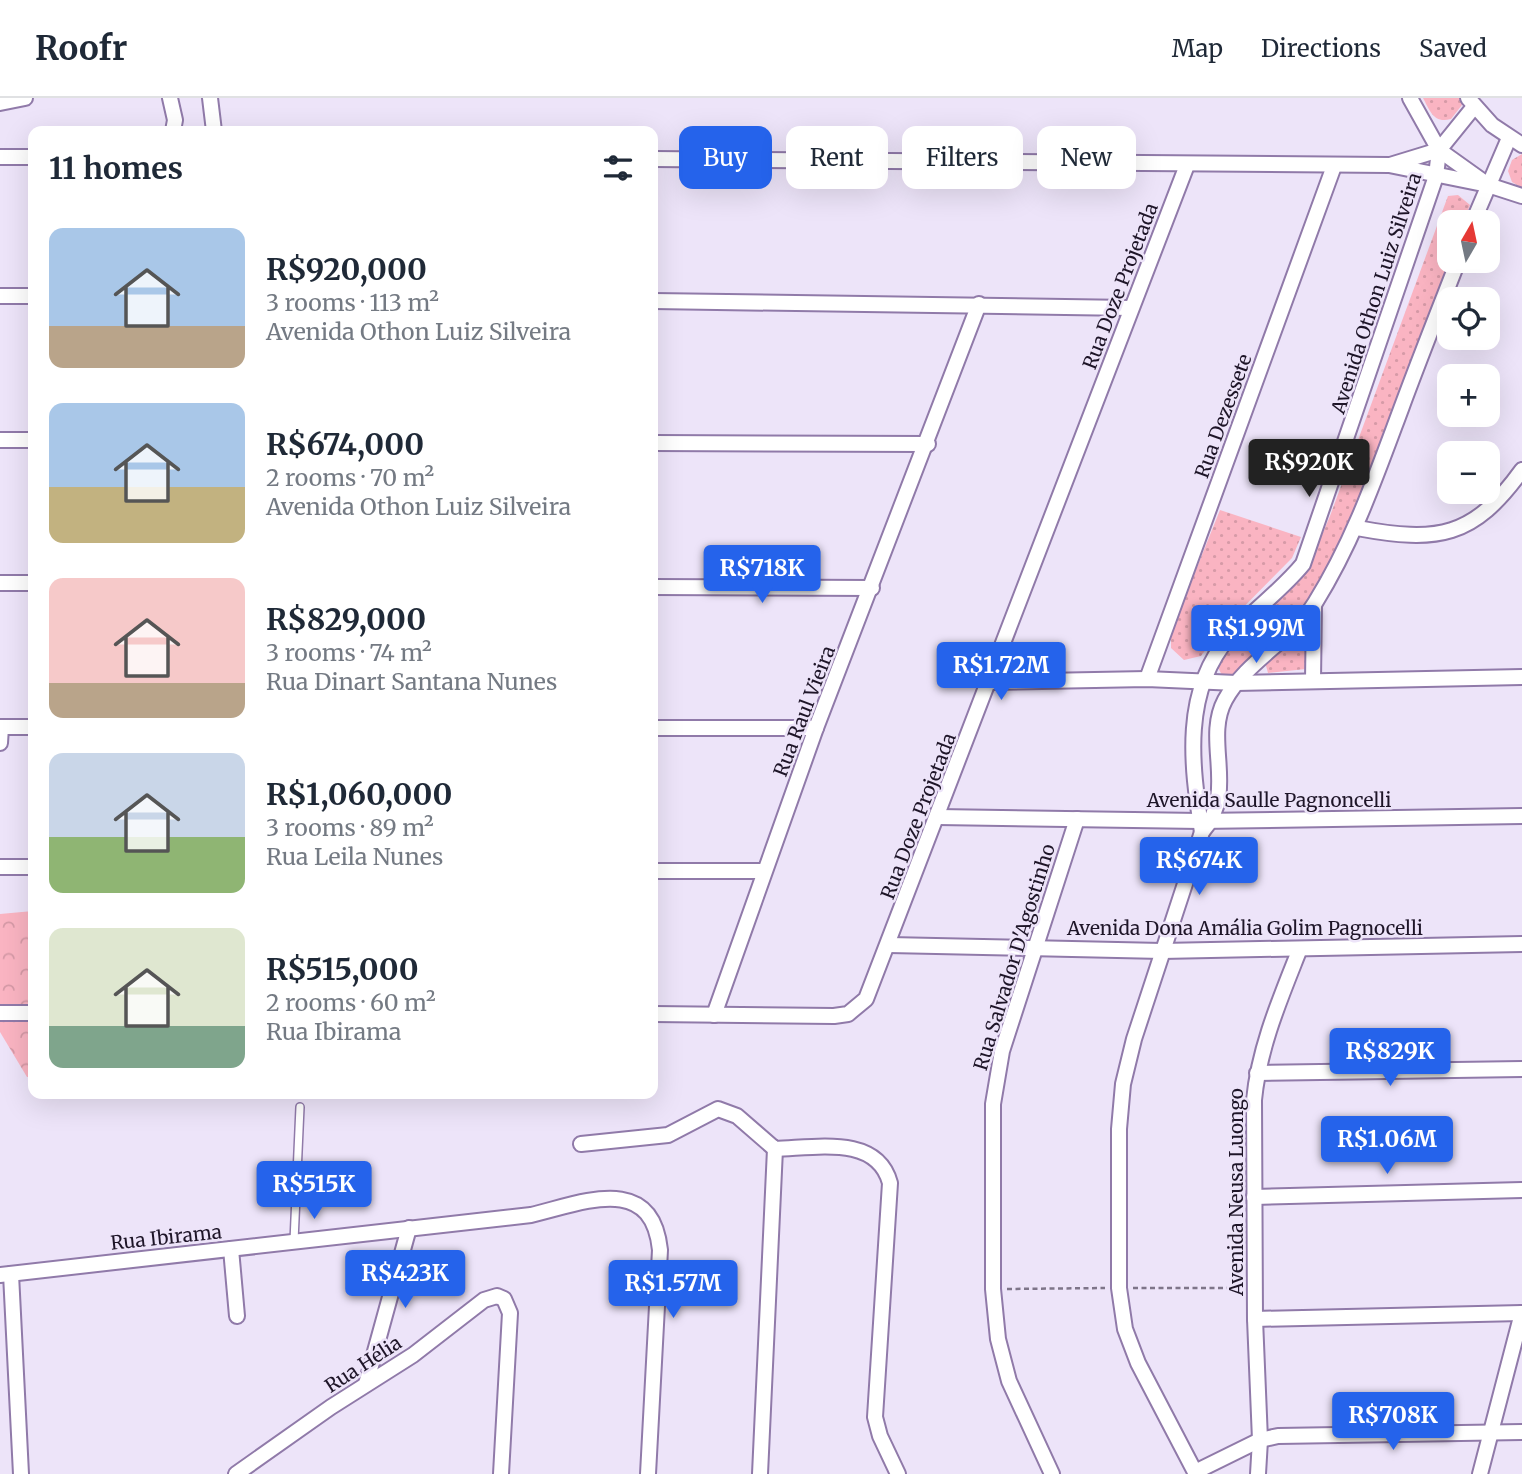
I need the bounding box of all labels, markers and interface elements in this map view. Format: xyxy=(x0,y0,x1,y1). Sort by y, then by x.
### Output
text: Roofr xyxy=(35,28,127,69)
text: Map xyxy=(1172,33,1223,64)
text: Directions xyxy=(1261,33,1381,64)
text: Saved xyxy=(1419,33,1487,64)
chip: Buy xyxy=(679,126,772,189)
chip: Rent xyxy=(786,126,888,189)
chip: Filters xyxy=(902,126,1023,189)
chip: New xyxy=(1037,126,1136,189)
text: 11 homes xyxy=(49,149,183,187)
icon: filters xyxy=(599,149,637,187)
street label: Avenida Othon Luiz Silveira xyxy=(1325,169,1426,418)
street label: Rua Doze Projetada xyxy=(1077,199,1163,373)
north arrow xyxy=(1437,210,1500,273)
map controls xyxy=(1437,210,1500,504)
text: R$920,000 xyxy=(266,250,427,288)
icon: home xyxy=(105,256,189,340)
button: locate xyxy=(1437,287,1500,350)
text: 3 rooms · 113 m² xyxy=(266,288,439,317)
text: Avenida Othon Luiz Silveira xyxy=(266,317,571,346)
street label: Rua Dezessete xyxy=(1189,351,1257,481)
button: + xyxy=(1437,364,1500,427)
text: R$674,000 xyxy=(266,425,424,463)
icon: home xyxy=(105,431,189,515)
pin: R$920K xyxy=(1252,440,1366,499)
button: − xyxy=(1437,441,1500,504)
text: R$920K xyxy=(1265,447,1353,476)
text: 2 rooms · 70 m² xyxy=(266,463,434,492)
text: Avenida Othon Luiz Silveira xyxy=(266,492,571,521)
pin: R$718K xyxy=(705,546,819,605)
text: R$718K xyxy=(720,553,804,582)
text: R$829,000 xyxy=(266,600,426,638)
icon: home xyxy=(105,606,189,690)
pin: R$1.99M xyxy=(1191,606,1321,665)
text: R$1.99M xyxy=(1207,613,1305,642)
text: 3 rooms · 74 m² xyxy=(266,638,432,667)
street label: Rua Raul Vieira xyxy=(768,642,840,780)
pin: R$1.72M xyxy=(936,642,1066,702)
text: R$1.72M xyxy=(953,650,1049,679)
text: Rua Dinart Santana Nunes xyxy=(266,667,557,696)
street label: Rua Doze Projetada xyxy=(875,729,961,903)
text: R$1,060,000 xyxy=(266,775,452,813)
icon: home xyxy=(105,781,189,865)
street label: Avenida Saulle Pagnoncelli xyxy=(1146,788,1391,812)
text: 3 rooms · 89 m² xyxy=(266,813,434,842)
pin: R$674K xyxy=(1142,838,1256,897)
street label: Rua Salvador D'Agostinho xyxy=(968,841,1060,1073)
text: Rua Leila Nunes xyxy=(266,842,443,871)
text: R$674K xyxy=(1156,845,1242,874)
street label: Avenida Dona Amália Golim Pagnocelli xyxy=(1066,916,1423,940)
text: R$515,000 xyxy=(266,950,419,988)
icon: home xyxy=(105,956,189,1040)
text: 2 rooms · 60 m² xyxy=(266,988,436,1017)
text: Rua Ibirama xyxy=(266,1017,401,1046)
pin: R$829K xyxy=(1333,1028,1447,1088)
text: R$829K xyxy=(1346,1036,1434,1065)
street label: Avenida Neusa Luongo xyxy=(1224,1088,1248,1297)
pin: R$1.06M xyxy=(1322,1116,1452,1176)
text: R$1.06M xyxy=(1337,1124,1437,1153)
pin: R$515K xyxy=(257,1162,371,1221)
text: R$515K xyxy=(273,1169,355,1198)
street label: Rua Ibirama xyxy=(109,1219,223,1255)
pin: R$423K xyxy=(348,1250,462,1310)
text: R$423K xyxy=(361,1258,449,1287)
pin: R$1.57M xyxy=(608,1260,738,1320)
text: R$1.57M xyxy=(625,1268,721,1297)
street label: Rua Hélia xyxy=(320,1330,406,1398)
pin: R$708K xyxy=(1336,1392,1450,1452)
text: R$708K xyxy=(1348,1400,1438,1429)

